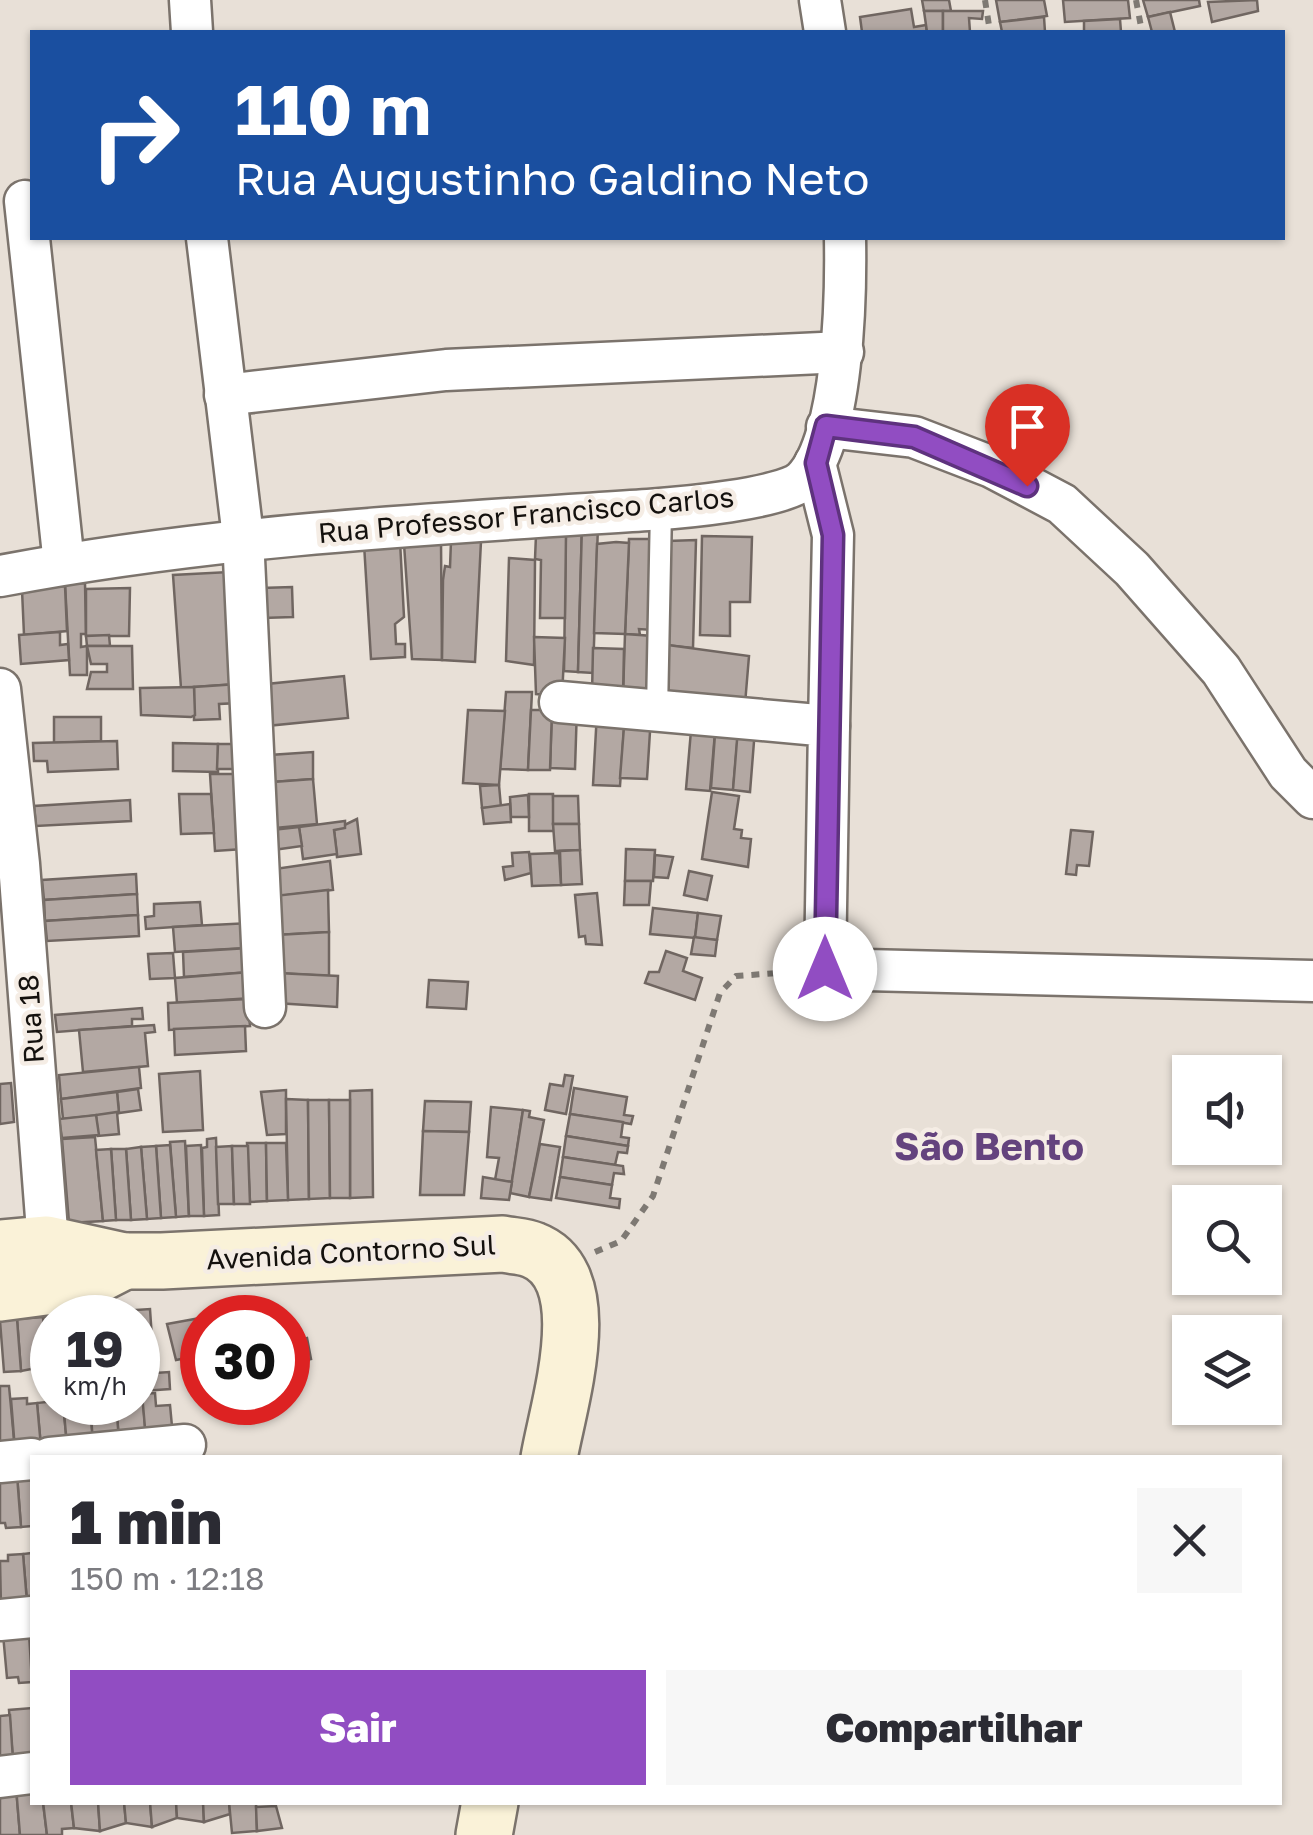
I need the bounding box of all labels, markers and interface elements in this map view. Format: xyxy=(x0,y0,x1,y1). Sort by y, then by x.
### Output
text: 110 m xyxy=(235,66,431,150)
icon: right xyxy=(70,70,200,200)
text: Rua Augustinho Galdino Neto xyxy=(235,151,870,205)
pin xyxy=(985,384,1070,487)
icon: arrive xyxy=(1000,399,1055,454)
street label: Rua Professor Francisco Carlos xyxy=(317,480,735,549)
position arrow xyxy=(773,917,877,1021)
street label: Rua 18 xyxy=(11,974,50,1065)
map controls xyxy=(1172,1055,1282,1425)
button: sound xyxy=(1172,1055,1282,1165)
district label: São Bento xyxy=(894,1123,1084,1168)
button: search xyxy=(1172,1185,1282,1295)
street label: Avenida Contorno Sul xyxy=(205,1227,497,1276)
speed limit sign: 30 xyxy=(180,1295,310,1425)
button: layers xyxy=(1172,1315,1282,1425)
text: 19 xyxy=(66,1318,124,1378)
text: km/h xyxy=(63,1370,127,1401)
text: 1 min xyxy=(70,1485,222,1557)
button: close xyxy=(1137,1488,1242,1593)
text: 150 m · 12:18 xyxy=(70,1559,265,1597)
button: Sair xyxy=(70,1670,646,1785)
button: Compartilhar xyxy=(666,1670,1242,1785)

